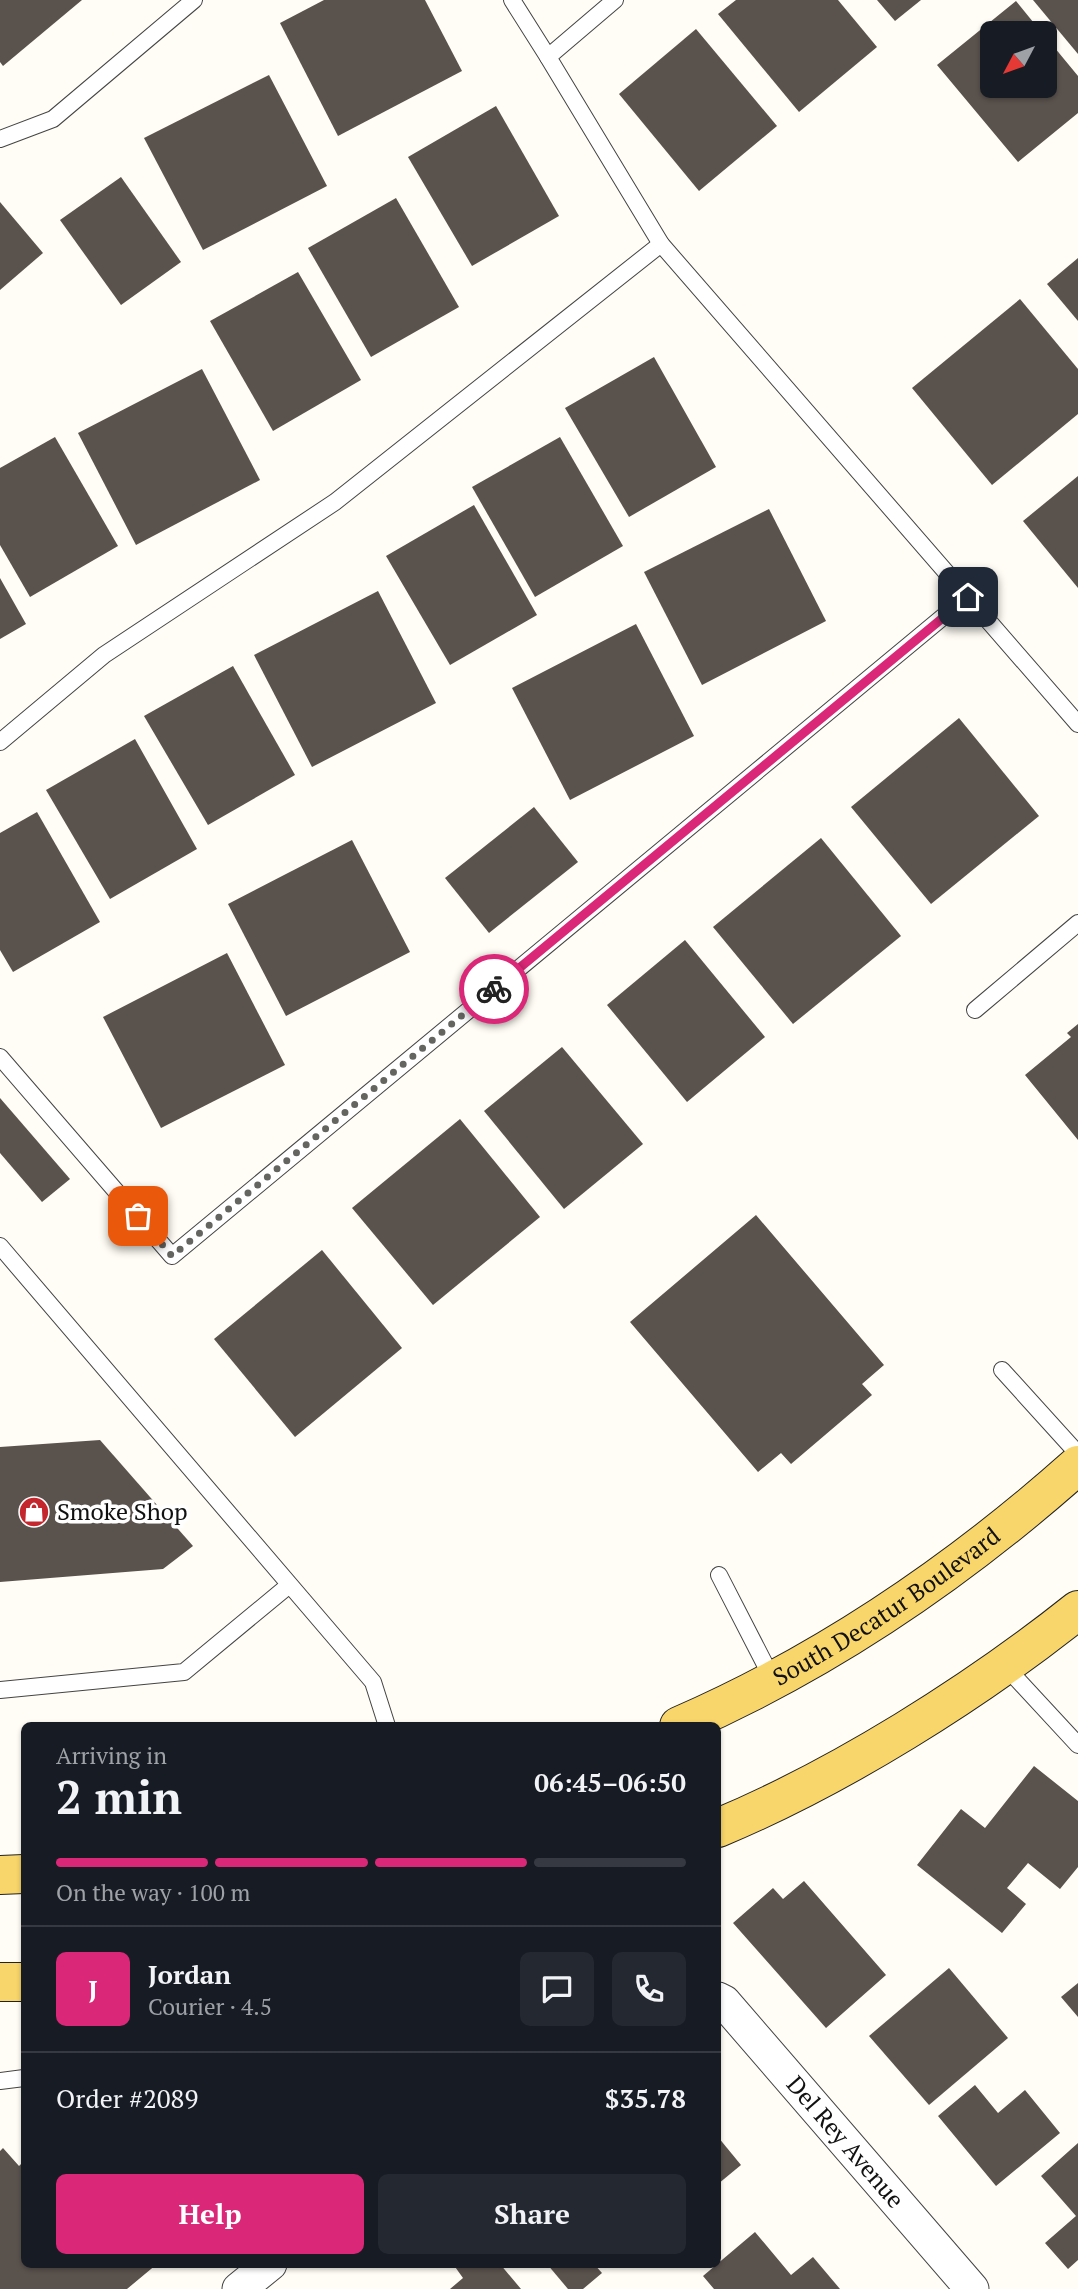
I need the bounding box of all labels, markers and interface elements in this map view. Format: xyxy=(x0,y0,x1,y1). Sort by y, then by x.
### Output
north arrow xyxy=(980,21,1057,98)
map controls xyxy=(980,21,1057,98)
pin xyxy=(938,567,998,627)
icon: home xyxy=(949,578,987,616)
courier xyxy=(459,954,529,1024)
icon: bike xyxy=(475,970,513,1008)
pin xyxy=(108,1186,168,1246)
icon: bag xyxy=(119,1197,157,1235)
shop icon: Smoke Shop xyxy=(17,1495,51,1529)
place label: Smoke Shop xyxy=(57,1495,188,1527)
street label: South Decatur Boulevard xyxy=(767,1519,1006,1693)
text: Arriving in xyxy=(56,1740,167,1771)
text: 06:45–06:50 xyxy=(534,1765,686,1799)
text: 2 min xyxy=(56,1766,182,1827)
text: On the way · 100 m xyxy=(56,1877,250,1908)
button: chat xyxy=(520,1952,594,2026)
button: phone xyxy=(612,1952,686,2026)
text: Jordan xyxy=(148,1957,231,1991)
text: J xyxy=(88,1972,98,2006)
text: Courier · 4.5 xyxy=(148,1991,272,2022)
street label: Del Rey Avenue xyxy=(780,2069,912,2214)
text: Order #2089 xyxy=(56,2081,198,2115)
text: $35.78 xyxy=(605,2081,686,2115)
button: Help xyxy=(56,2174,364,2254)
button: Share xyxy=(378,2174,686,2254)

